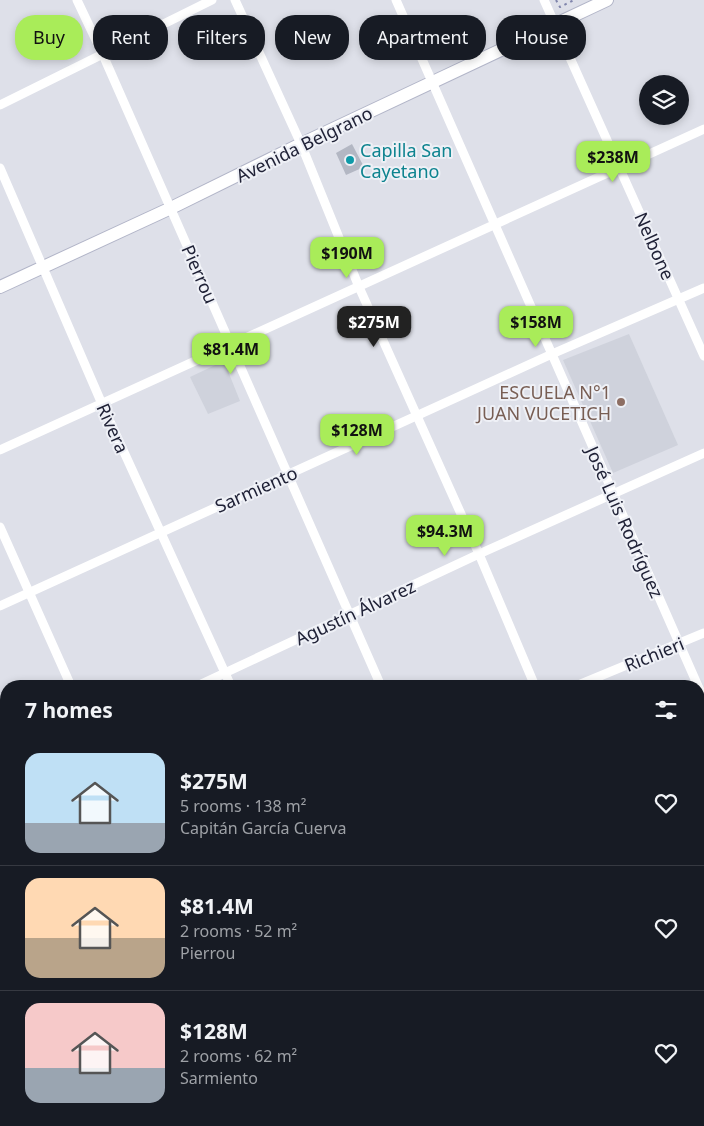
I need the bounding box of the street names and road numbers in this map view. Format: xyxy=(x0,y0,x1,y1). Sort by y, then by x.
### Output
street label: Avenida Belgrano xyxy=(232,101,376,187)
street label: Nelbone xyxy=(629,208,681,284)
street label: Pierrou xyxy=(176,241,224,307)
street label: Rivera xyxy=(91,399,135,457)
street label: José Luis Rodríguez xyxy=(580,441,669,602)
street label: Sarmiento xyxy=(211,460,301,518)
street label: Agustín Álvarez xyxy=(291,574,419,650)
street label: Richieri xyxy=(621,631,687,677)

